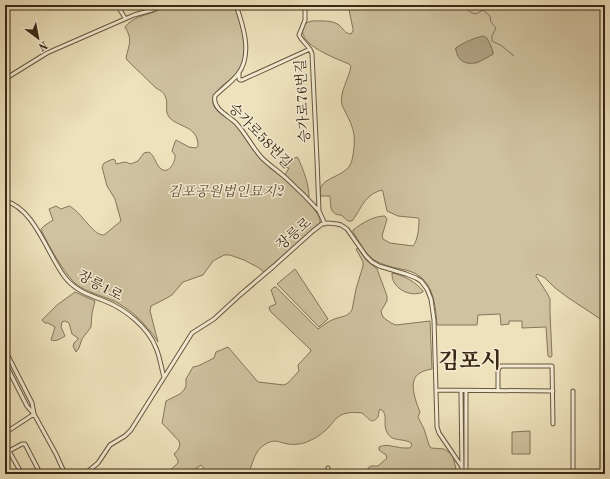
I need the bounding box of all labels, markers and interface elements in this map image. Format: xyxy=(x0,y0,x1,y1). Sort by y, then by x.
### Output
north arrow xyxy=(18,18,58,58)
text: N xyxy=(36,38,49,52)
street label: 승가로76번길 xyxy=(293,59,312,143)
street label: 승가로58번길 xyxy=(226,100,295,171)
park label: 김포공원법인묘지2 xyxy=(168,184,284,199)
street label: 장릉로 xyxy=(273,214,314,253)
street label: 장릉1로 xyxy=(75,268,126,304)
district label: 김포시 xyxy=(438,348,502,373)

